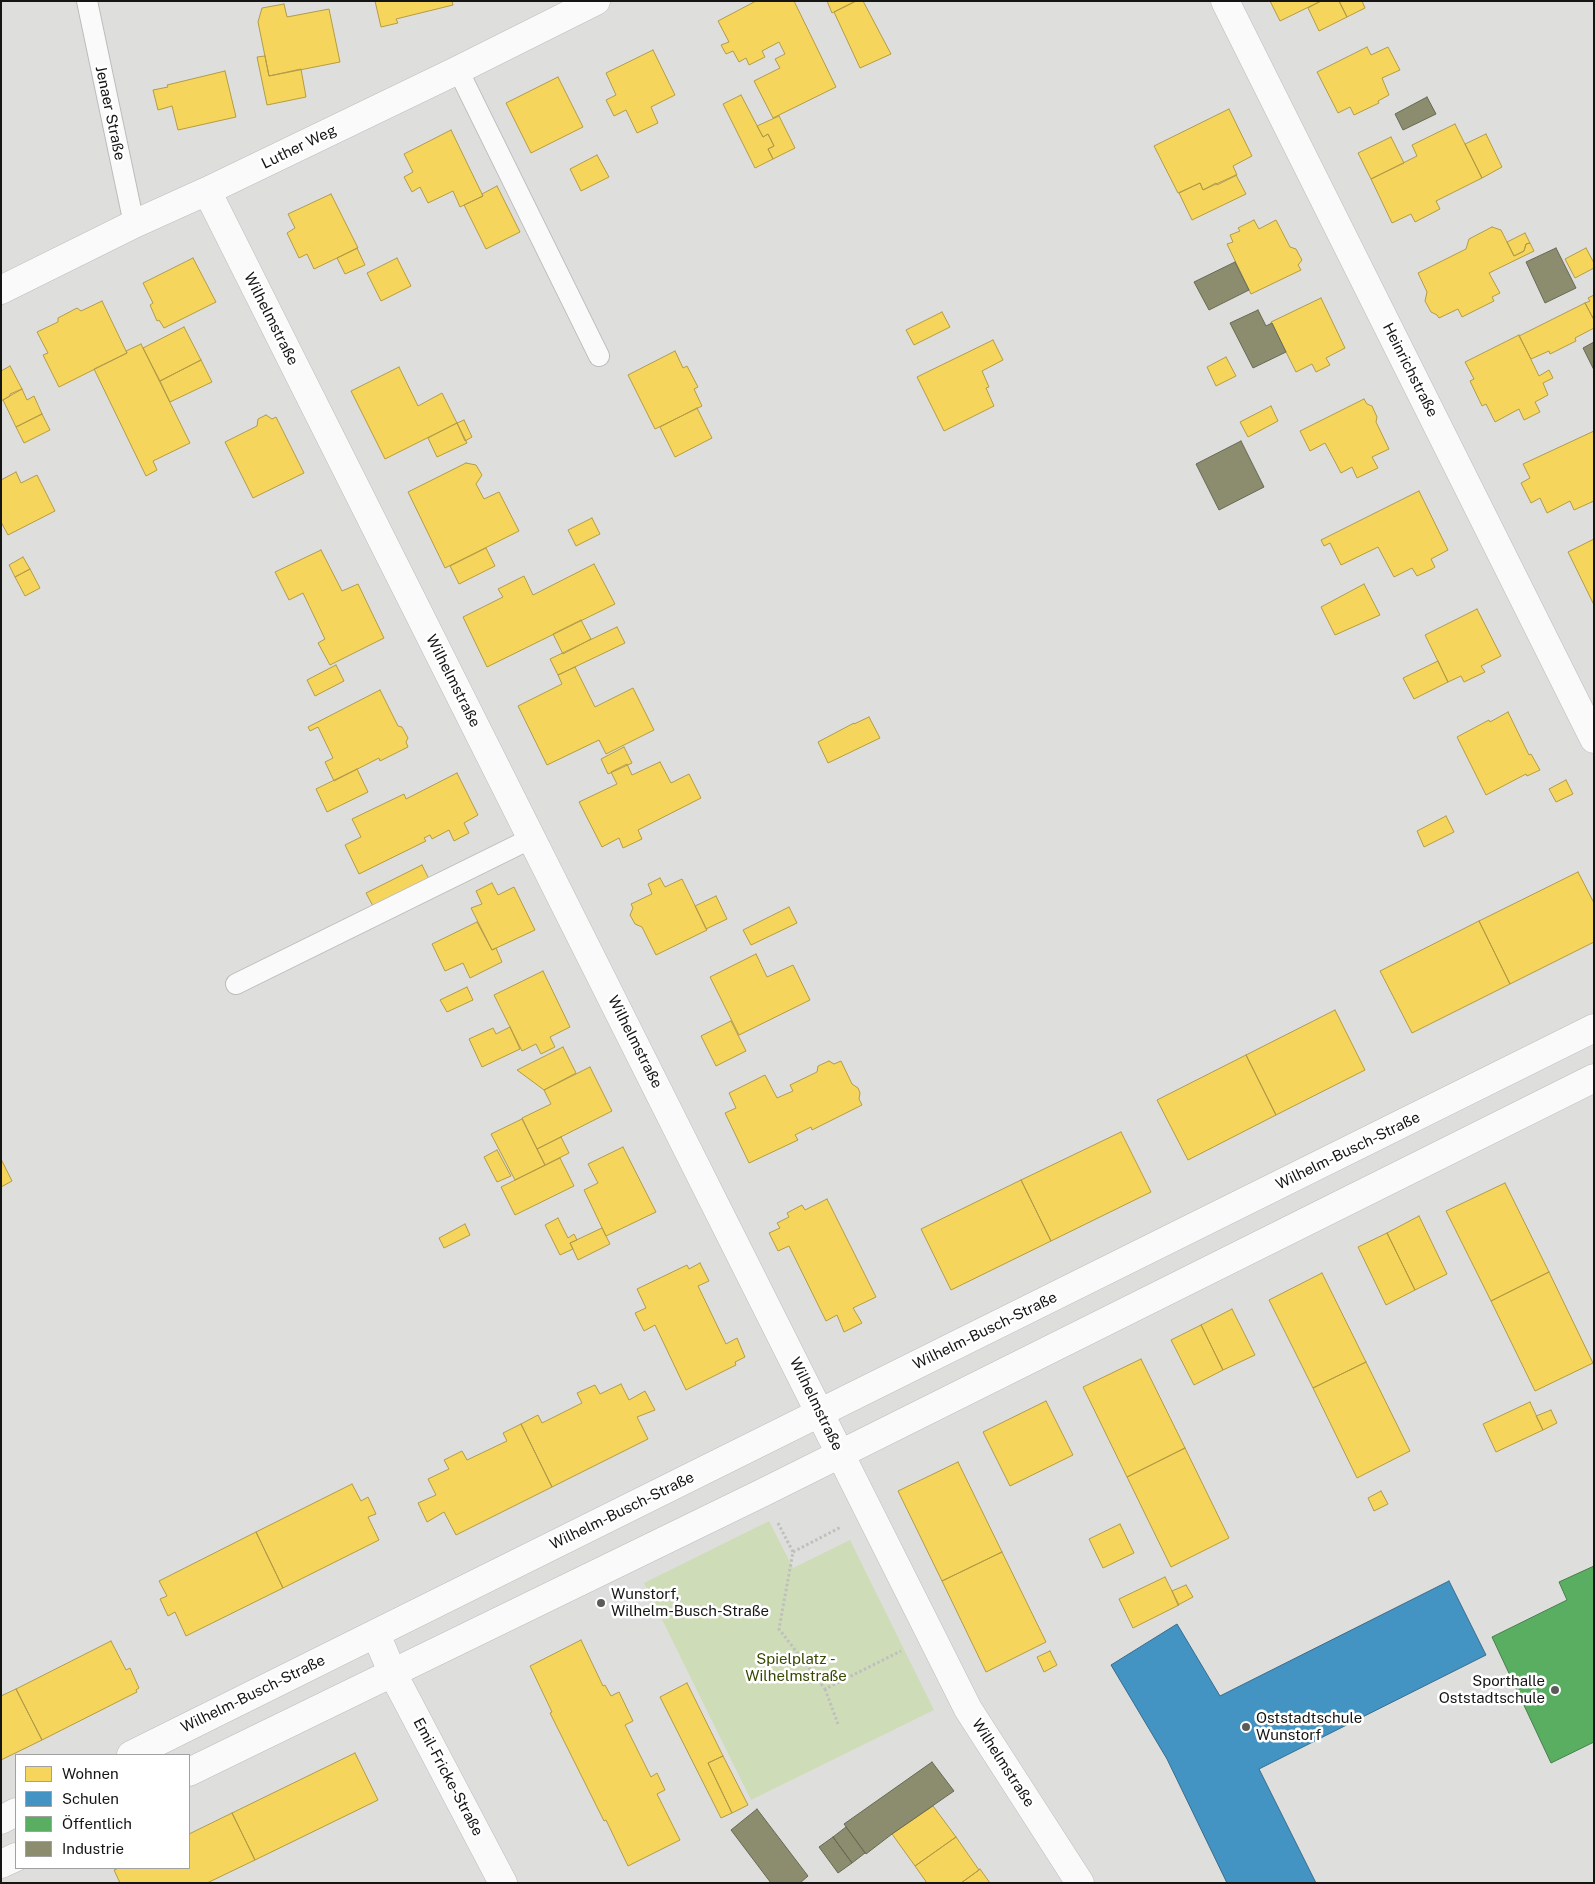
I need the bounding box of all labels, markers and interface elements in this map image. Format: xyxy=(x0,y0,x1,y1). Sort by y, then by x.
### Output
street label: Jenaer Straße xyxy=(91,64,129,162)
street label: Luther Weg xyxy=(259,121,339,173)
street label: Wilhelmstraße xyxy=(240,270,302,368)
street label: Heinrichstraße xyxy=(1379,320,1441,420)
street label: Wilhelmstraße xyxy=(422,632,484,730)
street label: Wilhelmstraße xyxy=(604,993,666,1091)
street label: Wilhelm-Busch-Straße xyxy=(1273,1108,1423,1194)
street label: Wilhelm-Busch-Straße xyxy=(910,1288,1060,1374)
street label: Wilhelmstraße xyxy=(786,1354,846,1454)
street label: Wilhelm-Busch-Straße xyxy=(547,1468,697,1554)
place label: Wunstorf, Wilhelm-Busch-Straße xyxy=(611,1585,769,1620)
marker: Wunstorf, Wilhelm-Busch-Straße xyxy=(595,1597,607,1609)
park label: Spielplatz - Wilhelmstraße xyxy=(745,1650,847,1685)
street label: Wilhelm-Busch-Straße xyxy=(178,1651,328,1737)
place label: Sporthalle Oststadtschule xyxy=(1439,1672,1545,1707)
marker: Sporthalle Oststadtschule xyxy=(1549,1684,1561,1696)
place label: Oststadtschule Wunstorf xyxy=(1256,1709,1362,1744)
street label: Emil-Fricke-Straße xyxy=(409,1715,487,1839)
street label: Wilhelmstraße xyxy=(968,1716,1038,1810)
marker: Oststadtschule Wunstorf xyxy=(1240,1721,1252,1733)
legend xyxy=(15,1754,190,1869)
text: Wohnen xyxy=(62,1765,119,1782)
text: Schulen xyxy=(62,1790,119,1807)
text: Öffentlich xyxy=(62,1815,132,1832)
text: Industrie xyxy=(62,1840,124,1857)

